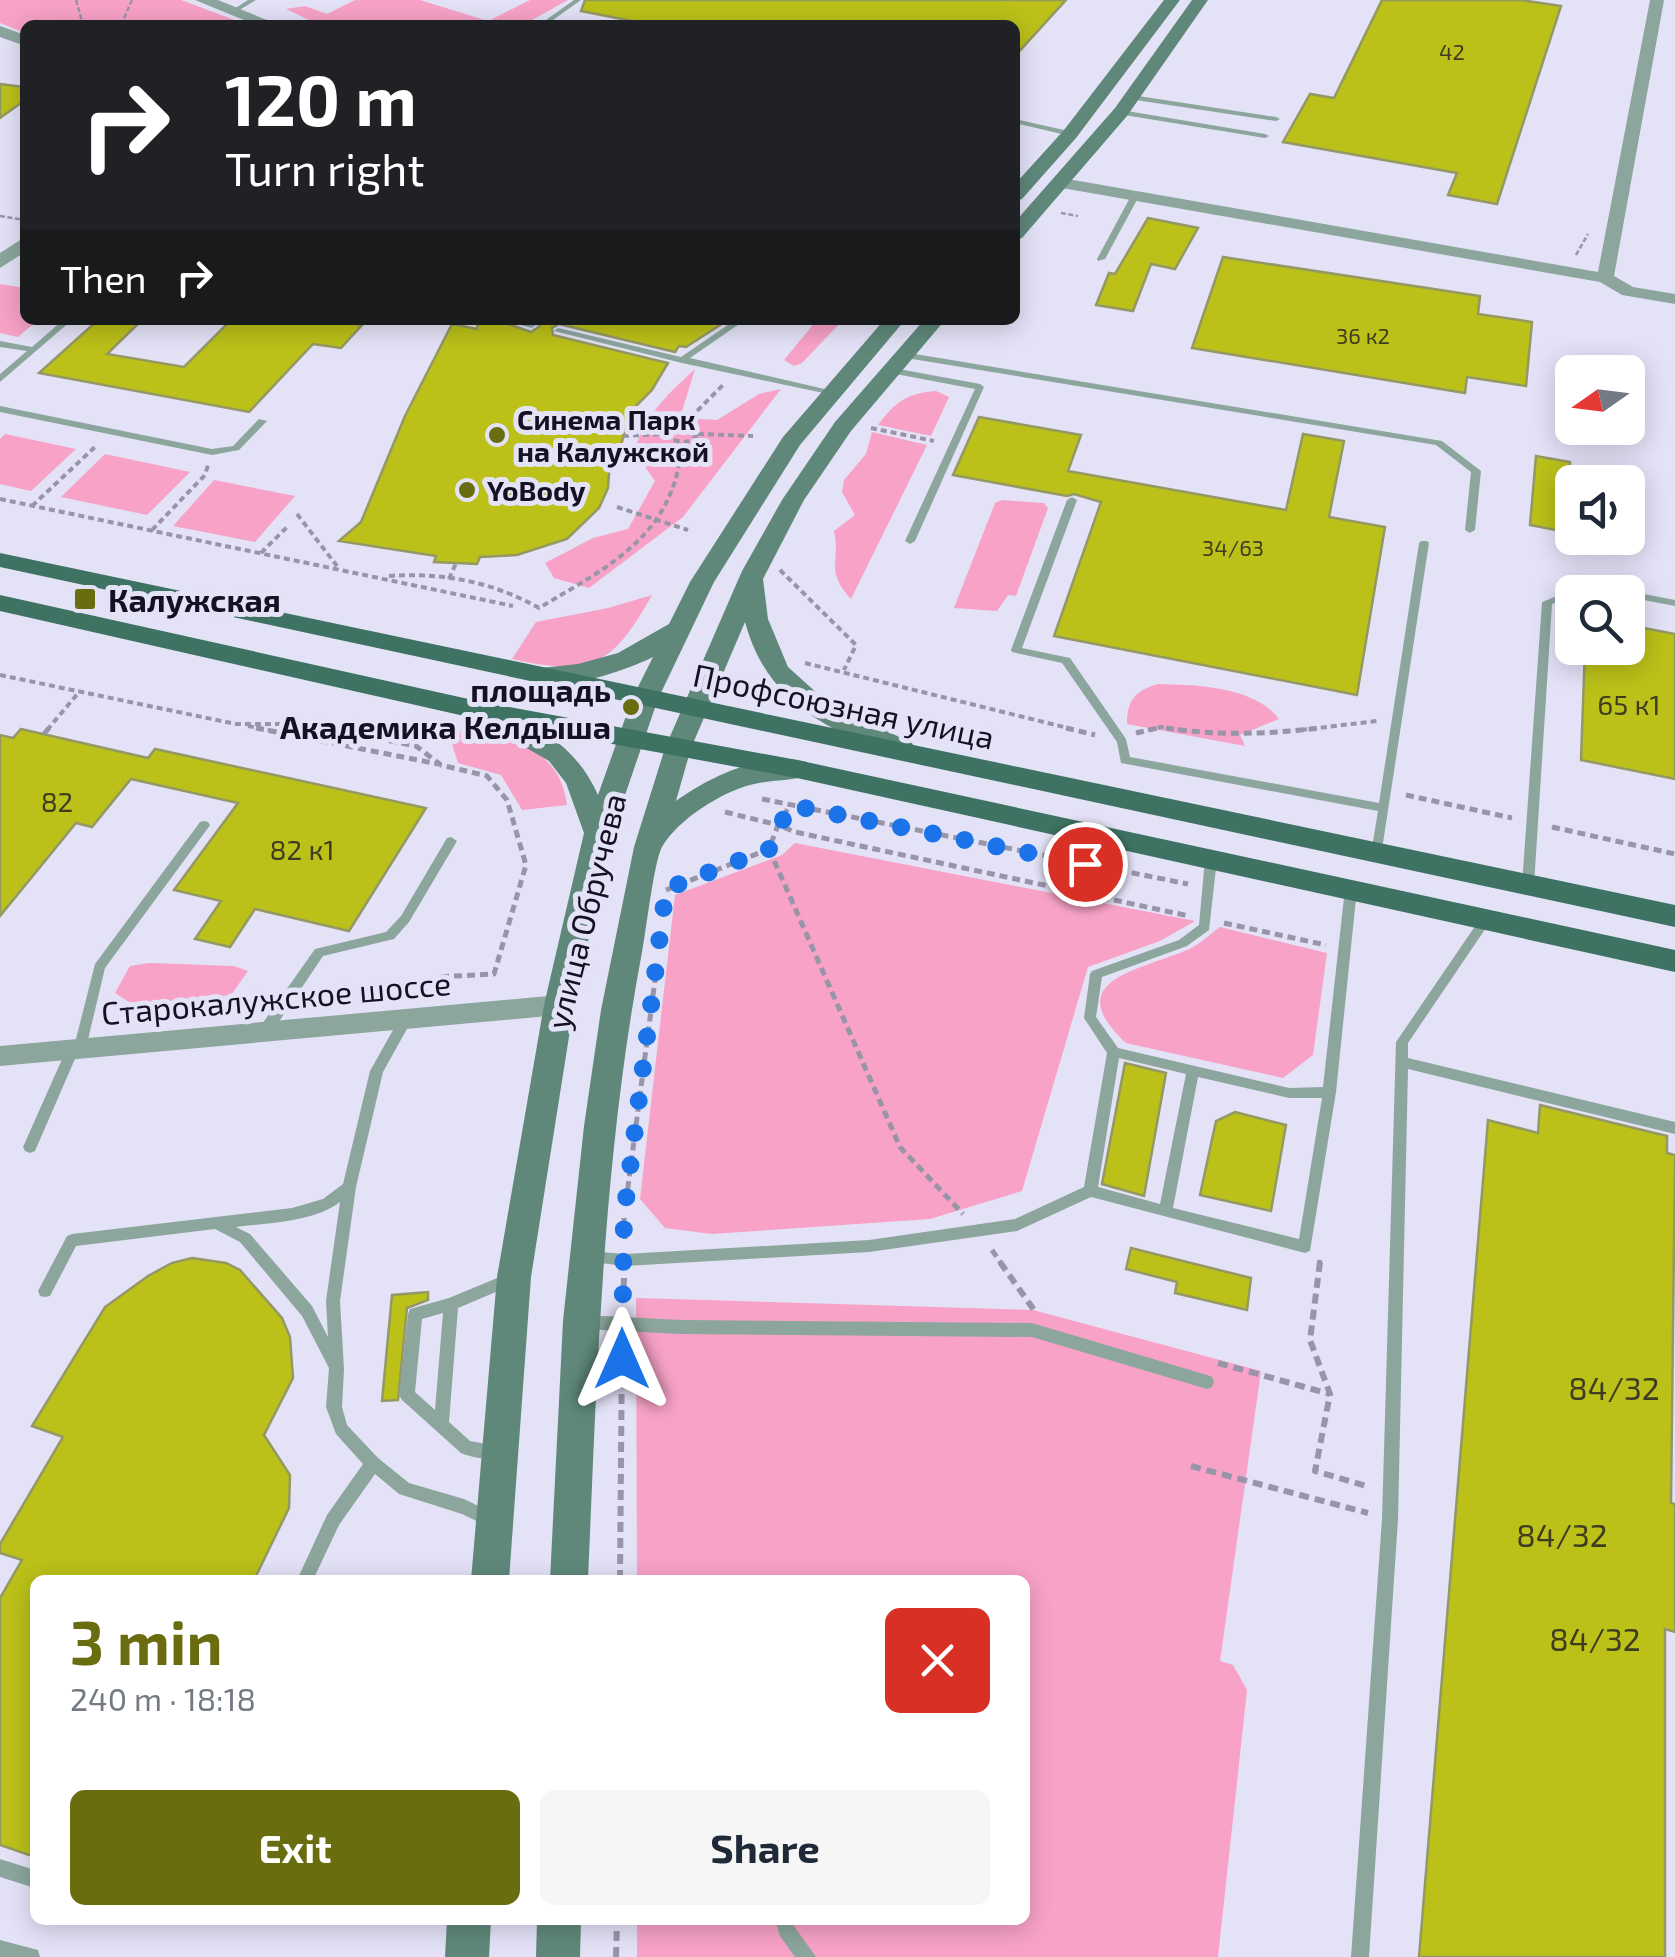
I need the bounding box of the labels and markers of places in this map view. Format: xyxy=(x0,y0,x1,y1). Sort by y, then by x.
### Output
place label: Синема Парк на Калужской xyxy=(517,402,709,468)
marker: Синема Парк на Калужской xyxy=(486,424,508,446)
place label: YoBody xyxy=(487,473,586,507)
marker: YoBody xyxy=(456,479,478,501)
place label: Калужская xyxy=(108,580,281,619)
marker: Калужская xyxy=(72,586,98,612)
place label: площадь Академика Келдыша xyxy=(280,670,611,745)
marker: площадь Академика Келдыша xyxy=(620,696,642,718)
pin xyxy=(1043,822,1128,907)

